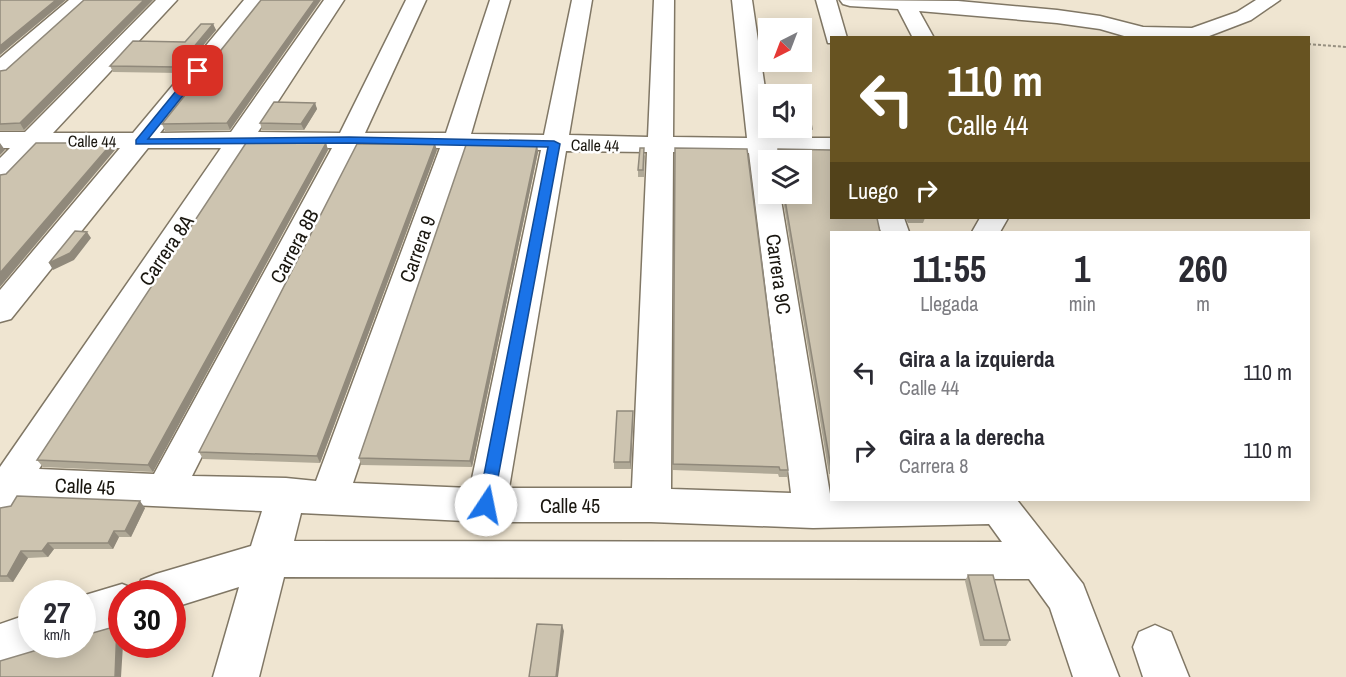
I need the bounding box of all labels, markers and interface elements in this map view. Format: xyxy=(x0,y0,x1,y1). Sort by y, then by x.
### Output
north arrow xyxy=(758,18,812,72)
map controls xyxy=(758,18,812,204)
pin xyxy=(172,45,223,96)
text: 110 m xyxy=(947,53,1043,109)
icon: arrive xyxy=(181,54,214,87)
icon: left xyxy=(848,60,926,138)
button: sound xyxy=(758,84,812,138)
text: Calle 44 xyxy=(947,107,1028,143)
street label: Calle 44 xyxy=(68,130,116,152)
street label: Calle 44 xyxy=(571,134,619,156)
button: layers xyxy=(758,150,812,204)
icon: right xyxy=(910,174,943,207)
text: Luego xyxy=(848,176,898,206)
street label: Carrera 8B xyxy=(263,204,325,288)
street label: Carrera 8A xyxy=(132,209,200,291)
street label: Carrera 9 xyxy=(392,212,442,286)
street label: Carrera 9C xyxy=(760,232,798,316)
text: 11:55 xyxy=(912,245,986,293)
text: 1 xyxy=(1074,245,1091,293)
text: 260 xyxy=(1178,245,1228,293)
text: Llegada xyxy=(920,290,979,317)
text: min xyxy=(1069,290,1096,317)
text: m xyxy=(1196,290,1210,317)
text: Gira a la izquierda xyxy=(899,344,1054,374)
icon: left xyxy=(848,356,881,389)
text: 110 m xyxy=(1243,357,1292,387)
text: Calle 44 xyxy=(899,374,959,401)
text: Gira a la derecha xyxy=(899,422,1044,452)
icon: right xyxy=(848,434,881,467)
text: 110 m xyxy=(1243,435,1292,465)
text: Carrera 8 xyxy=(899,452,968,479)
street label: Calle 45 xyxy=(54,471,116,501)
position arrow xyxy=(454,473,518,537)
street label: Calle 45 xyxy=(540,492,600,519)
speed limit sign: 30 xyxy=(108,580,186,658)
text: 27 xyxy=(43,592,71,632)
text: km/h xyxy=(44,624,70,645)

